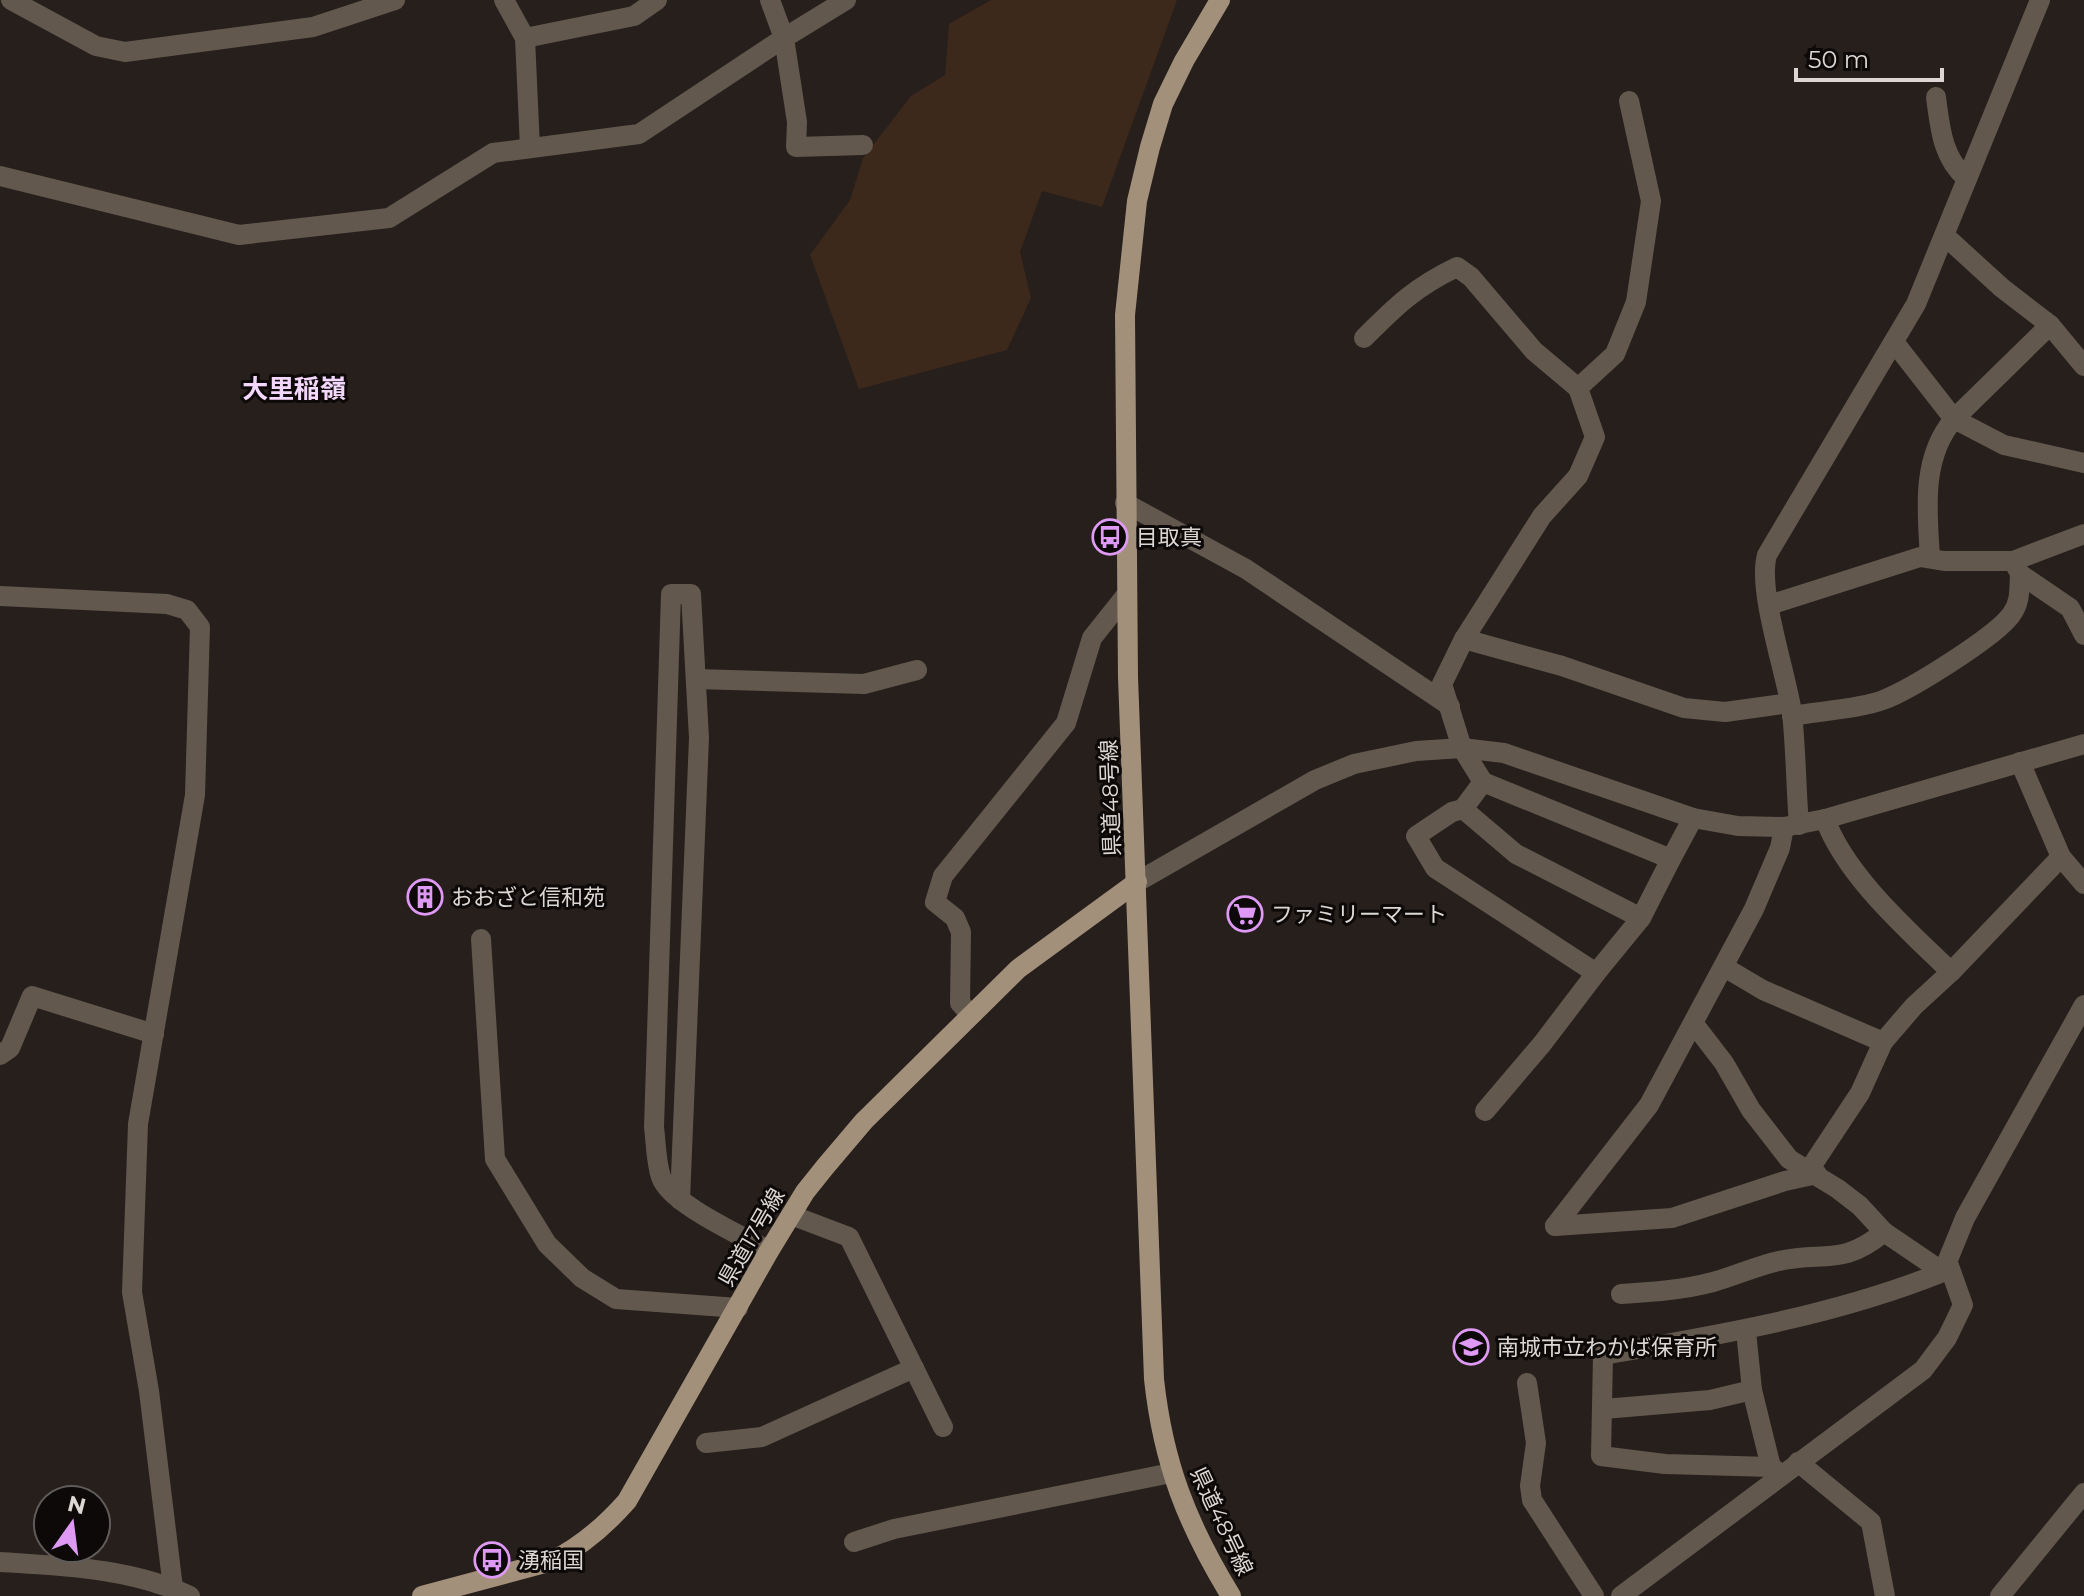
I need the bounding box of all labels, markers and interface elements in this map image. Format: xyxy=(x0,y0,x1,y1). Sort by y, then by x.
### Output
scale bar xyxy=(1796,32,1942,82)
text: 50 m xyxy=(1808,45,1869,74)
district label: 大里稲嶺 xyxy=(242,373,346,405)
bus stop icon: 目取真 xyxy=(1091,518,1129,556)
place label: 目取真 xyxy=(1136,524,1202,551)
street label: 県道48号線 xyxy=(1095,739,1126,857)
building icon: おおざと信和苑 xyxy=(406,878,444,916)
place label: おおざと信和苑 xyxy=(451,884,605,911)
supermarket icon: ファミリーマート xyxy=(1226,895,1264,933)
place label: ファミリーマート xyxy=(1271,901,1447,928)
street label: 県道17号線 xyxy=(713,1183,790,1291)
school or university icon: 南城市立わかば保育所 xyxy=(1452,1328,1490,1366)
place label: 南城市立わかば保育所 xyxy=(1497,1334,1717,1361)
street label: 県道48号線 xyxy=(1185,1463,1258,1580)
north arrow xyxy=(32,1484,112,1564)
text: N xyxy=(65,1490,89,1520)
bus stop icon: 湧稲国 xyxy=(473,1541,511,1579)
place label: 湧稲国 xyxy=(518,1547,584,1574)

